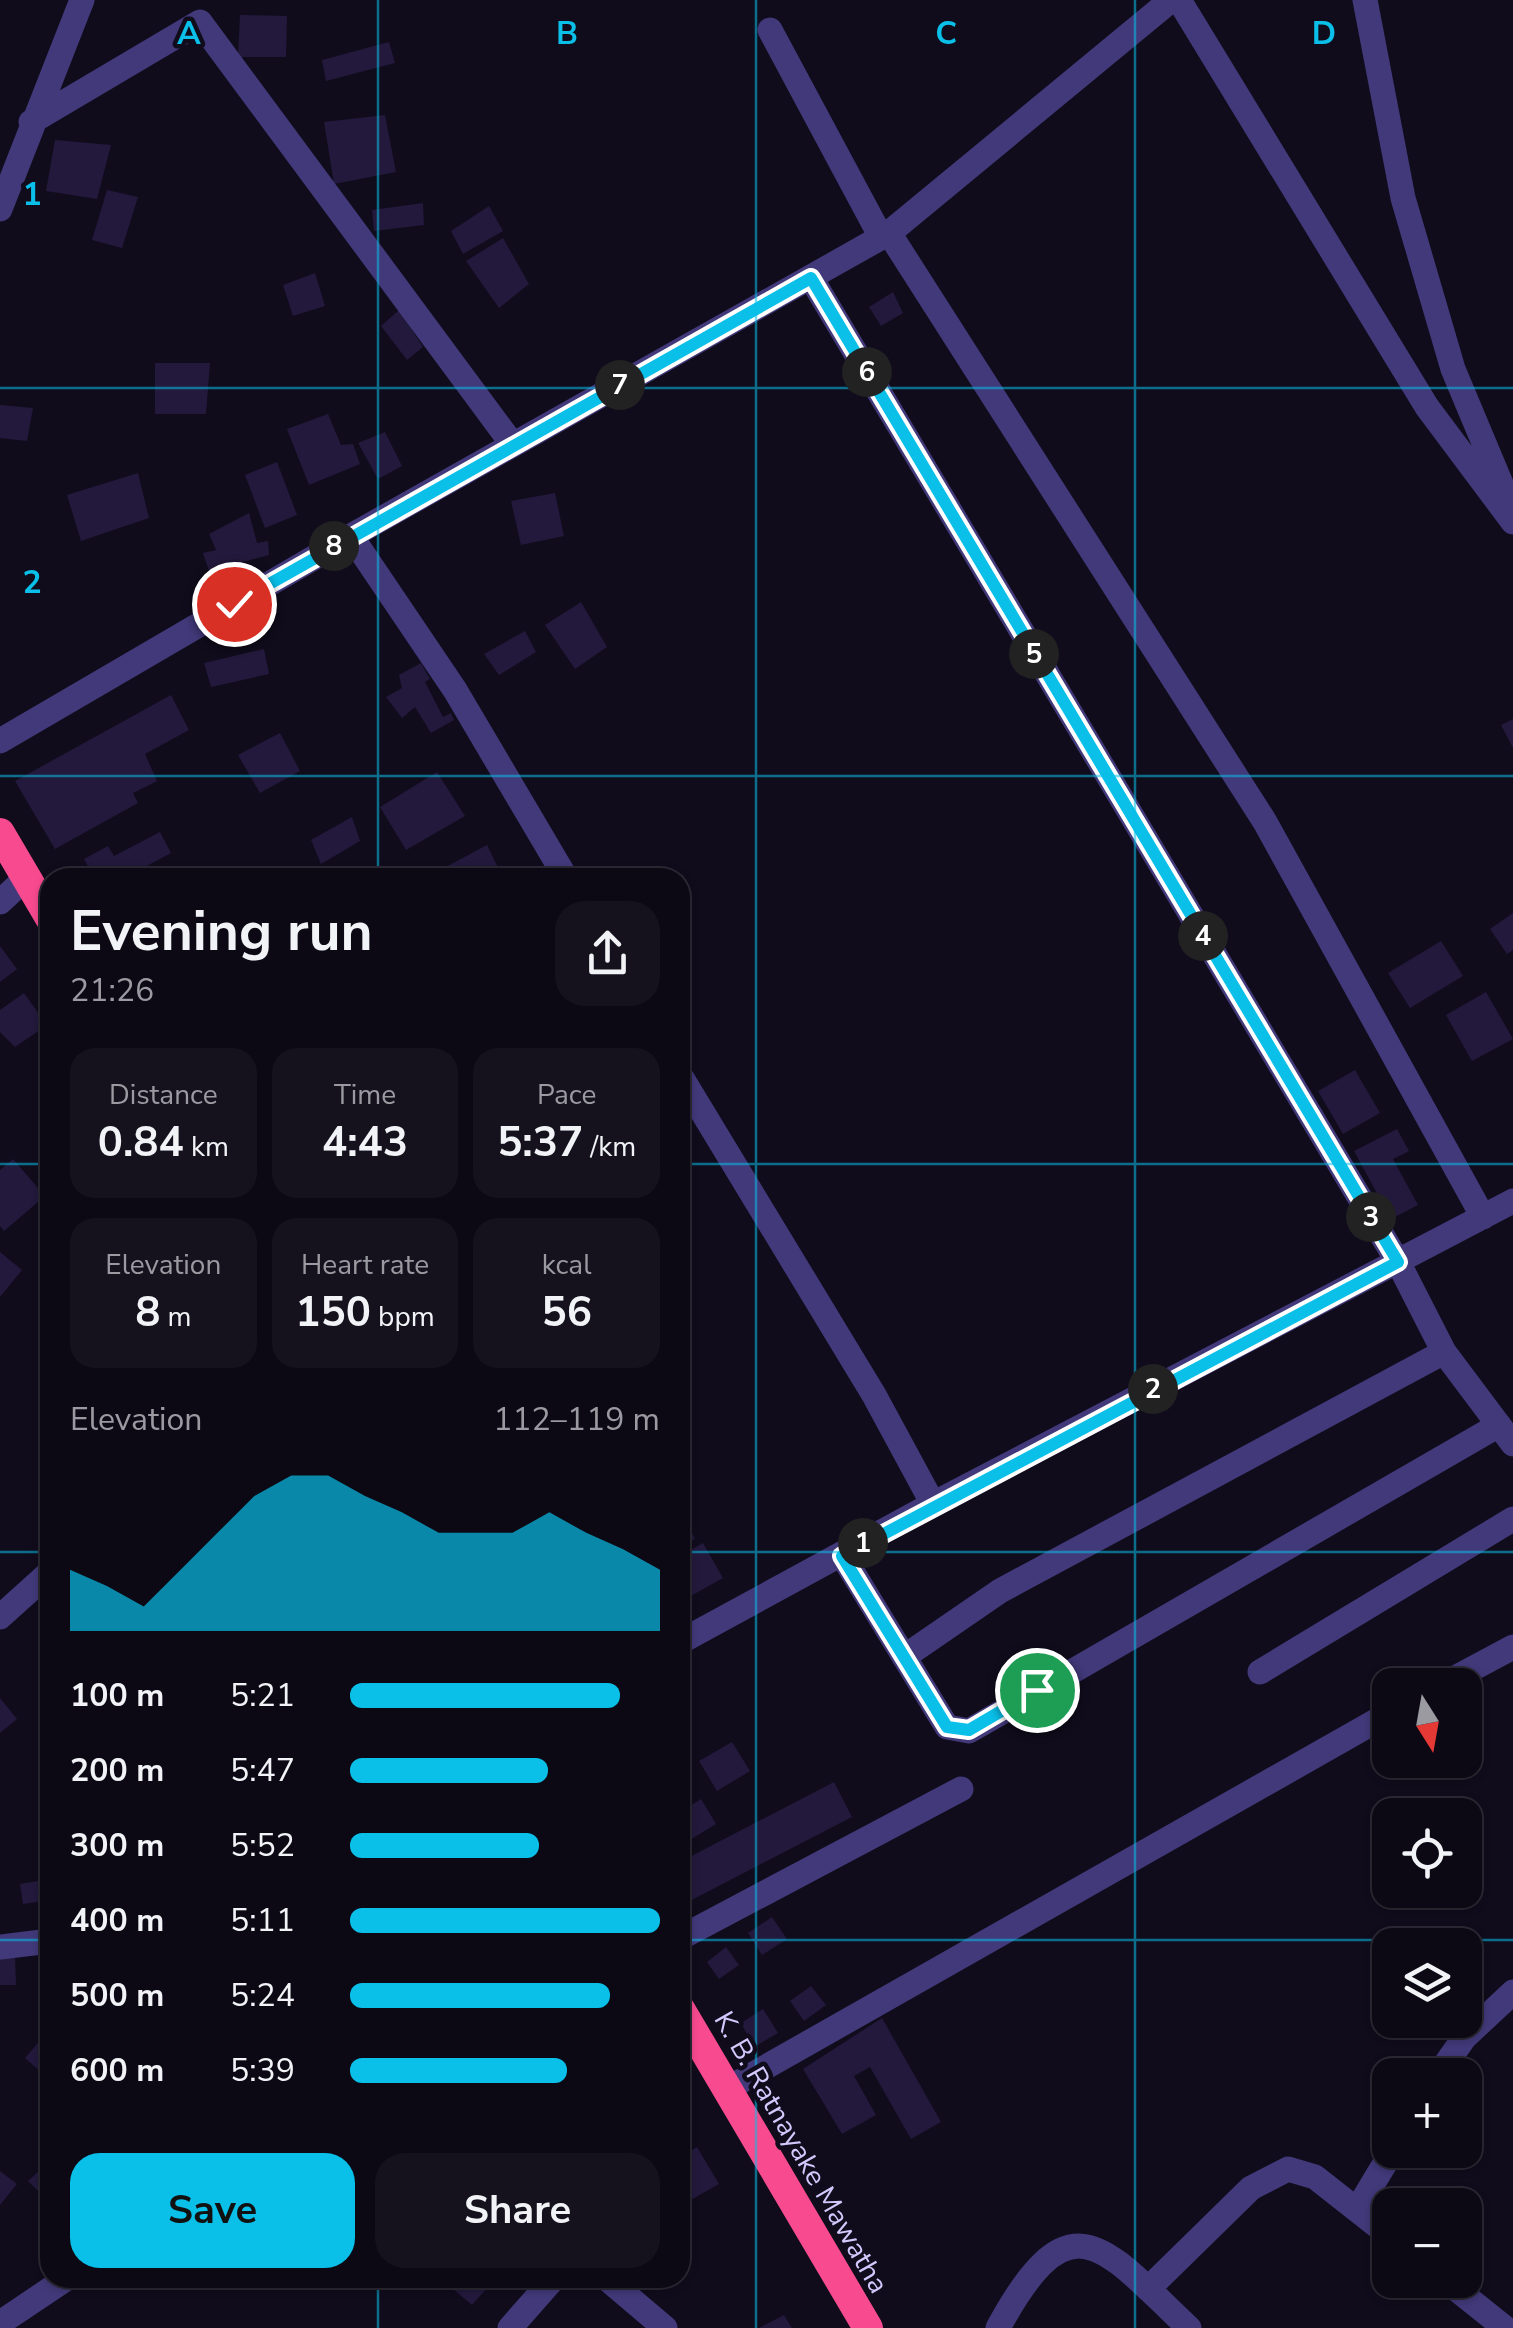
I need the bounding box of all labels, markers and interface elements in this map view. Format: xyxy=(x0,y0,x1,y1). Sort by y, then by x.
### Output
text: A xyxy=(177,12,201,55)
text: B xyxy=(556,12,578,55)
text: C xyxy=(935,12,957,55)
text: D xyxy=(1312,12,1336,55)
text: 1 xyxy=(22,173,42,216)
pin: 6 xyxy=(842,347,892,397)
text: 6 xyxy=(859,353,875,391)
pin: 7 xyxy=(595,360,645,410)
text: 7 xyxy=(612,366,628,404)
pin: 8 xyxy=(309,521,359,571)
text: 8 xyxy=(326,527,342,565)
text: 2 xyxy=(22,561,42,604)
pin xyxy=(192,562,277,647)
icon: check xyxy=(207,577,262,632)
pin: 5 xyxy=(1009,629,1059,679)
text: 5 xyxy=(1026,635,1042,673)
text: Evening run xyxy=(70,894,373,969)
button: share xyxy=(555,901,660,1006)
pin: 4 xyxy=(1178,911,1228,961)
text: 4 xyxy=(1195,917,1211,955)
text: 21:26 xyxy=(70,969,154,1012)
text: Distance xyxy=(109,1076,218,1114)
text: Time xyxy=(334,1076,396,1114)
text: Pace xyxy=(537,1076,596,1114)
text: 0.84 xyxy=(98,1114,184,1171)
text: 4:43 xyxy=(322,1114,408,1171)
text: 5:37 xyxy=(497,1114,583,1171)
text: km xyxy=(184,1128,229,1166)
text: /km xyxy=(583,1128,636,1166)
pin: 3 xyxy=(1346,1192,1396,1242)
text: 3 xyxy=(1363,1198,1379,1236)
text: Elevation xyxy=(105,1246,221,1284)
text: Heart rate xyxy=(301,1246,429,1284)
text: kcal xyxy=(542,1246,591,1284)
text: 8 xyxy=(135,1284,160,1341)
text: 150 xyxy=(295,1284,371,1341)
text: 56 xyxy=(541,1284,592,1341)
text: m xyxy=(160,1298,192,1336)
text: bpm xyxy=(371,1298,435,1336)
pin: 2 xyxy=(1128,1364,1178,1414)
text: 2 xyxy=(1145,1370,1161,1408)
text: Elevation xyxy=(70,1398,203,1441)
text: 112–119 m xyxy=(493,1398,660,1441)
pin: 1 xyxy=(838,1518,888,1568)
text: 1 xyxy=(855,1524,871,1562)
pin xyxy=(995,1648,1080,1733)
icon: arrive xyxy=(1010,1663,1065,1718)
north arrow xyxy=(1372,1668,1482,1778)
map controls xyxy=(1372,1668,1482,2298)
text: 100 m xyxy=(70,1674,164,1717)
text: 5:21 xyxy=(230,1674,295,1717)
text: 200 m xyxy=(70,1749,164,1792)
text: 5:47 xyxy=(230,1749,295,1792)
button: locate xyxy=(1372,1798,1482,1908)
text: 300 m xyxy=(70,1824,164,1867)
text: 5:52 xyxy=(230,1824,295,1867)
text: 400 m xyxy=(70,1899,164,1942)
text: 5:11 xyxy=(230,1899,295,1942)
button: layers xyxy=(1372,1928,1482,2038)
text: 500 m xyxy=(70,1974,164,2017)
text: 5:24 xyxy=(230,1974,295,2017)
street label: K. B. Ratnayake Mawatha xyxy=(705,2005,897,2300)
text: 600 m xyxy=(70,2049,164,2092)
text: 5:39 xyxy=(230,2049,295,2092)
button: + xyxy=(1372,2058,1482,2168)
button: Save xyxy=(70,2153,355,2268)
button: Share xyxy=(375,2153,660,2268)
button: − xyxy=(1372,2188,1482,2298)

